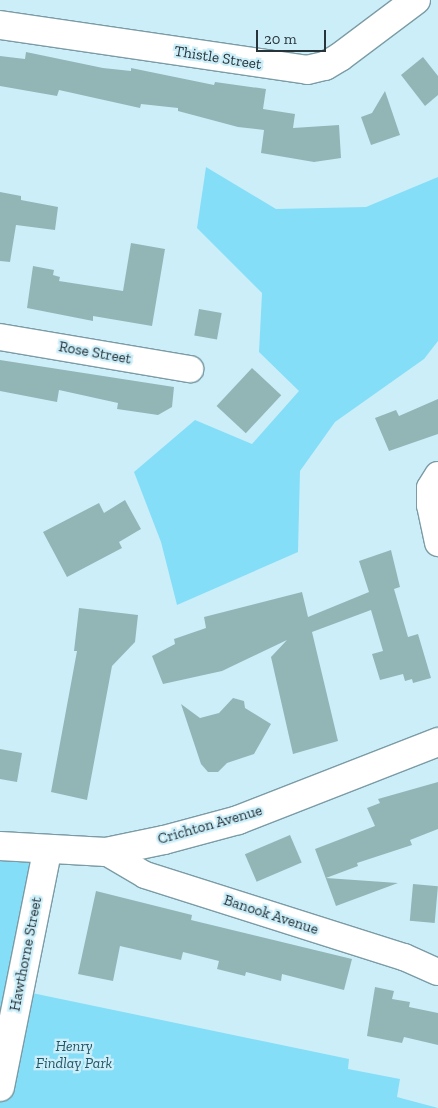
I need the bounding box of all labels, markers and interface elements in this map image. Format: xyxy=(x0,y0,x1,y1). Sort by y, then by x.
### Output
scale bar xyxy=(258,20,328,52)
text: 20 m xyxy=(264,30,297,48)
street label: Thistle Street xyxy=(173,42,263,74)
street label: Rose Street xyxy=(57,338,133,368)
street label: Crichton Avenue xyxy=(155,801,265,849)
street label: Banook Avenue xyxy=(221,891,321,939)
street label: Hawthorne Street xyxy=(6,895,46,1013)
park label: Henry Findlay Park xyxy=(36,1037,112,1072)

